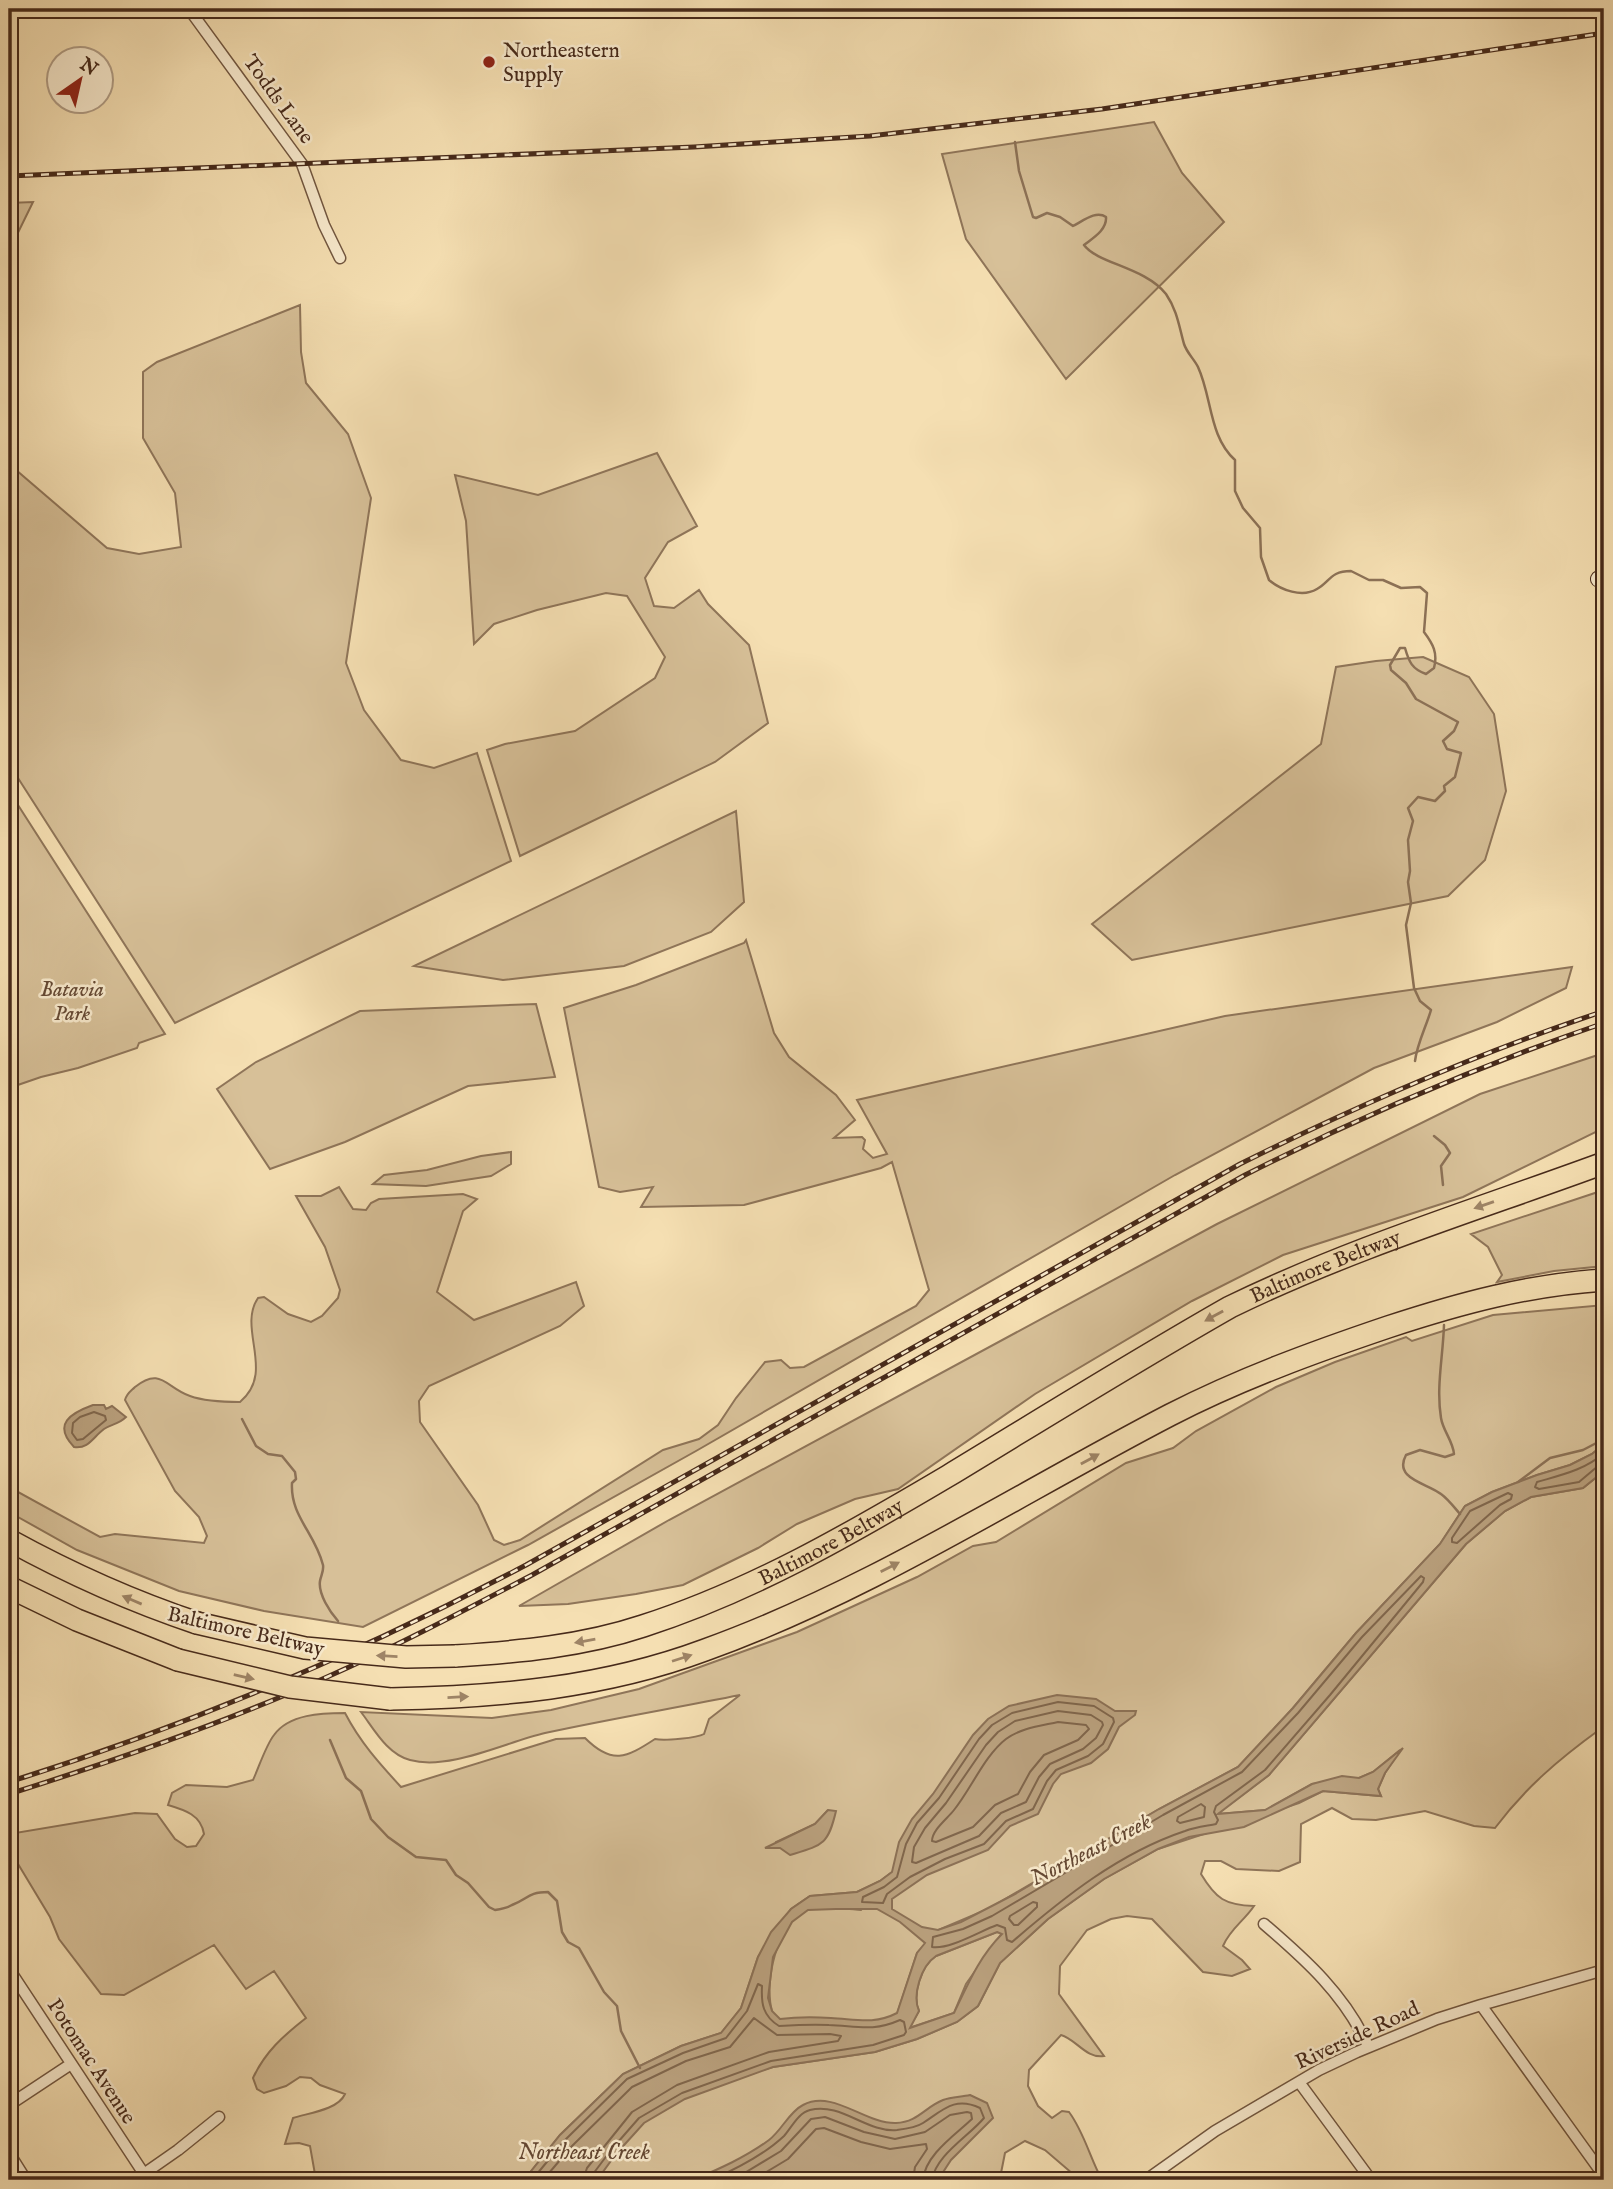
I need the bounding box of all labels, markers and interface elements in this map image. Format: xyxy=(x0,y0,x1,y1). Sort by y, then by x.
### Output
place label: Northeastern Supply xyxy=(503,38,620,89)
north arrow xyxy=(46,46,116,116)
street label: Todds Lane xyxy=(236,50,319,150)
text: N xyxy=(74,52,102,82)
marker: Northeastern Supply xyxy=(481,54,497,70)
park label: Batavia Park xyxy=(40,977,104,1028)
one-way arrow xyxy=(1474,1200,1495,1211)
street label: Baltimore Beltway xyxy=(1246,1224,1405,1311)
one-way arrow xyxy=(1204,1310,1223,1322)
one-way arrow xyxy=(1080,1453,1100,1465)
street label: Baltimore Beltway xyxy=(755,1493,909,1593)
one-way arrow xyxy=(880,1561,900,1572)
one-way arrow xyxy=(122,1594,143,1605)
street label: Baltimore Beltway xyxy=(164,1601,327,1664)
one-way arrow xyxy=(574,1635,596,1646)
one-way arrow xyxy=(375,1650,397,1661)
one-way arrow xyxy=(671,1652,692,1663)
one-way arrow xyxy=(234,1672,256,1683)
one-way arrow xyxy=(448,1692,470,1703)
water label: Northeast Creek xyxy=(1025,1807,1156,1893)
street label: Potomac Avenue xyxy=(40,1994,142,2130)
street label: Riverside Road xyxy=(1291,1996,1425,2077)
water label: Northeast Creek xyxy=(518,2138,650,2167)

